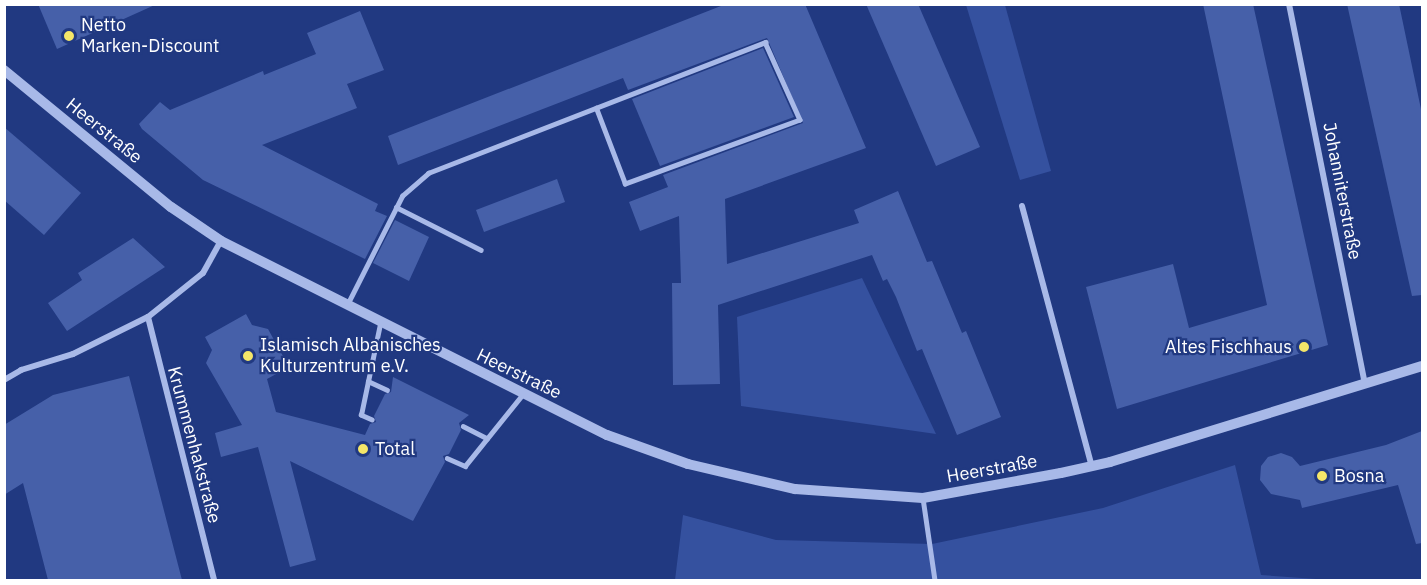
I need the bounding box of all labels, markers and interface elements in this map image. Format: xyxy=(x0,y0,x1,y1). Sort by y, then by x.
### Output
place label: Netto Marken-Discount xyxy=(81,15,219,57)
marker: Netto Marken-Discount xyxy=(62,29,76,43)
street label: Heerstraße xyxy=(62,94,146,168)
street label: Johanniterstraße xyxy=(1318,121,1366,261)
place label: Islamisch Albanisches Kulturzentrum e.V. xyxy=(260,335,441,378)
place label: Altes Fischhaus xyxy=(1165,336,1292,358)
marker: Altes Fischhaus xyxy=(1297,340,1311,354)
street label: Heerstraße xyxy=(473,344,565,404)
marker: Islamisch Albanisches Kulturzentrum e.V. xyxy=(241,349,255,363)
street label: Krummenhakstraße xyxy=(163,364,225,526)
place label: Total xyxy=(375,438,415,460)
marker: Total xyxy=(356,442,370,456)
street label: Heerstraße xyxy=(945,450,1039,488)
place label: Bosna xyxy=(1334,465,1384,487)
marker: Bosna xyxy=(1315,469,1329,483)

